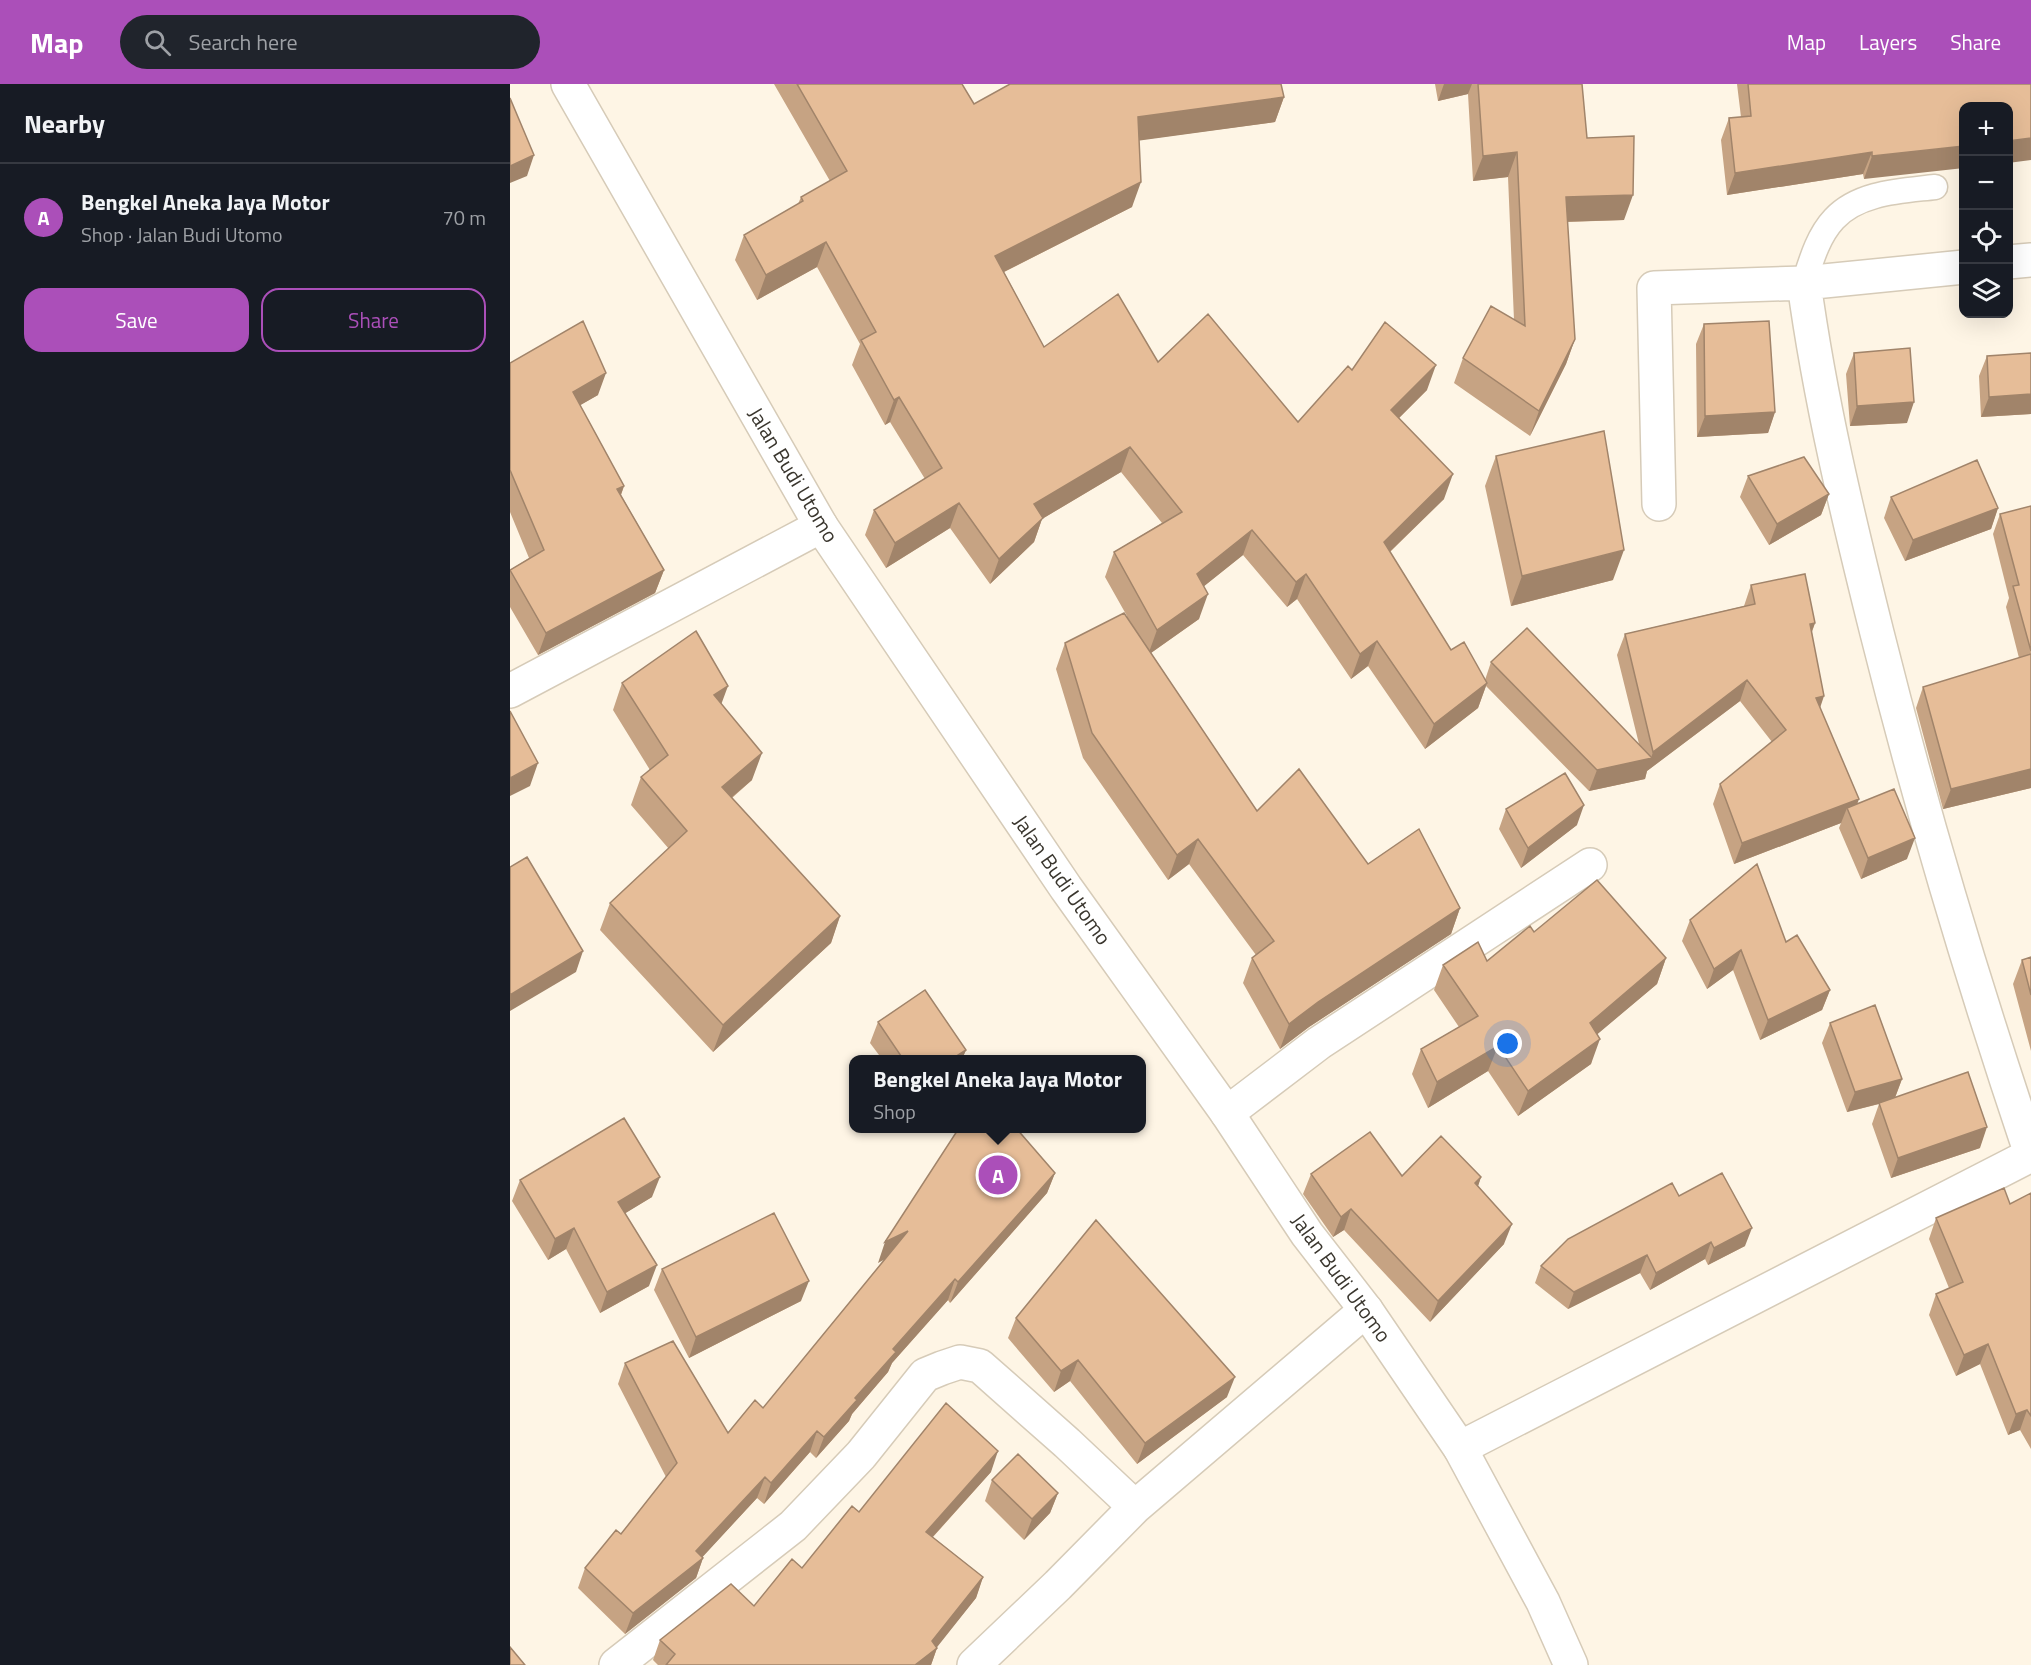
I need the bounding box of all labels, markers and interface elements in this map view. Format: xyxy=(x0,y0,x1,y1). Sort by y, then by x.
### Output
search box xyxy=(120,15,540,69)
text: Map xyxy=(30,21,84,64)
text: Search here xyxy=(189,25,298,59)
icon: search xyxy=(141,26,174,59)
text: Map xyxy=(1787,26,1826,58)
text: Layers xyxy=(1859,26,1917,58)
text: Share xyxy=(1950,26,2001,58)
map controls xyxy=(1959,102,2013,318)
button: + xyxy=(1959,102,2013,156)
text: Nearby xyxy=(24,104,105,143)
button: − xyxy=(1959,156,2013,210)
text: Bengkel Aneka Jaya Motor xyxy=(81,185,330,219)
text: A xyxy=(37,202,50,233)
text: 70 m xyxy=(442,202,486,233)
button: locate xyxy=(1959,210,2013,264)
text: Shop · Jalan Budi Utomo xyxy=(81,219,282,250)
button: layers xyxy=(1959,264,2013,318)
button: Save xyxy=(24,288,249,352)
button: Share xyxy=(261,288,486,352)
street label: Jalan Budi Utomo xyxy=(741,401,847,548)
street label: Jalan Budi Utomo xyxy=(1006,808,1120,951)
your location xyxy=(1493,1029,1522,1058)
popup xyxy=(849,1055,1146,1133)
text: Bengkel Aneka Jaya Motor xyxy=(873,1062,1122,1096)
text: Shop xyxy=(873,1096,916,1127)
pin: A xyxy=(978,1152,1018,1198)
street label: Jalan Budi Utomo xyxy=(1284,1206,1400,1349)

